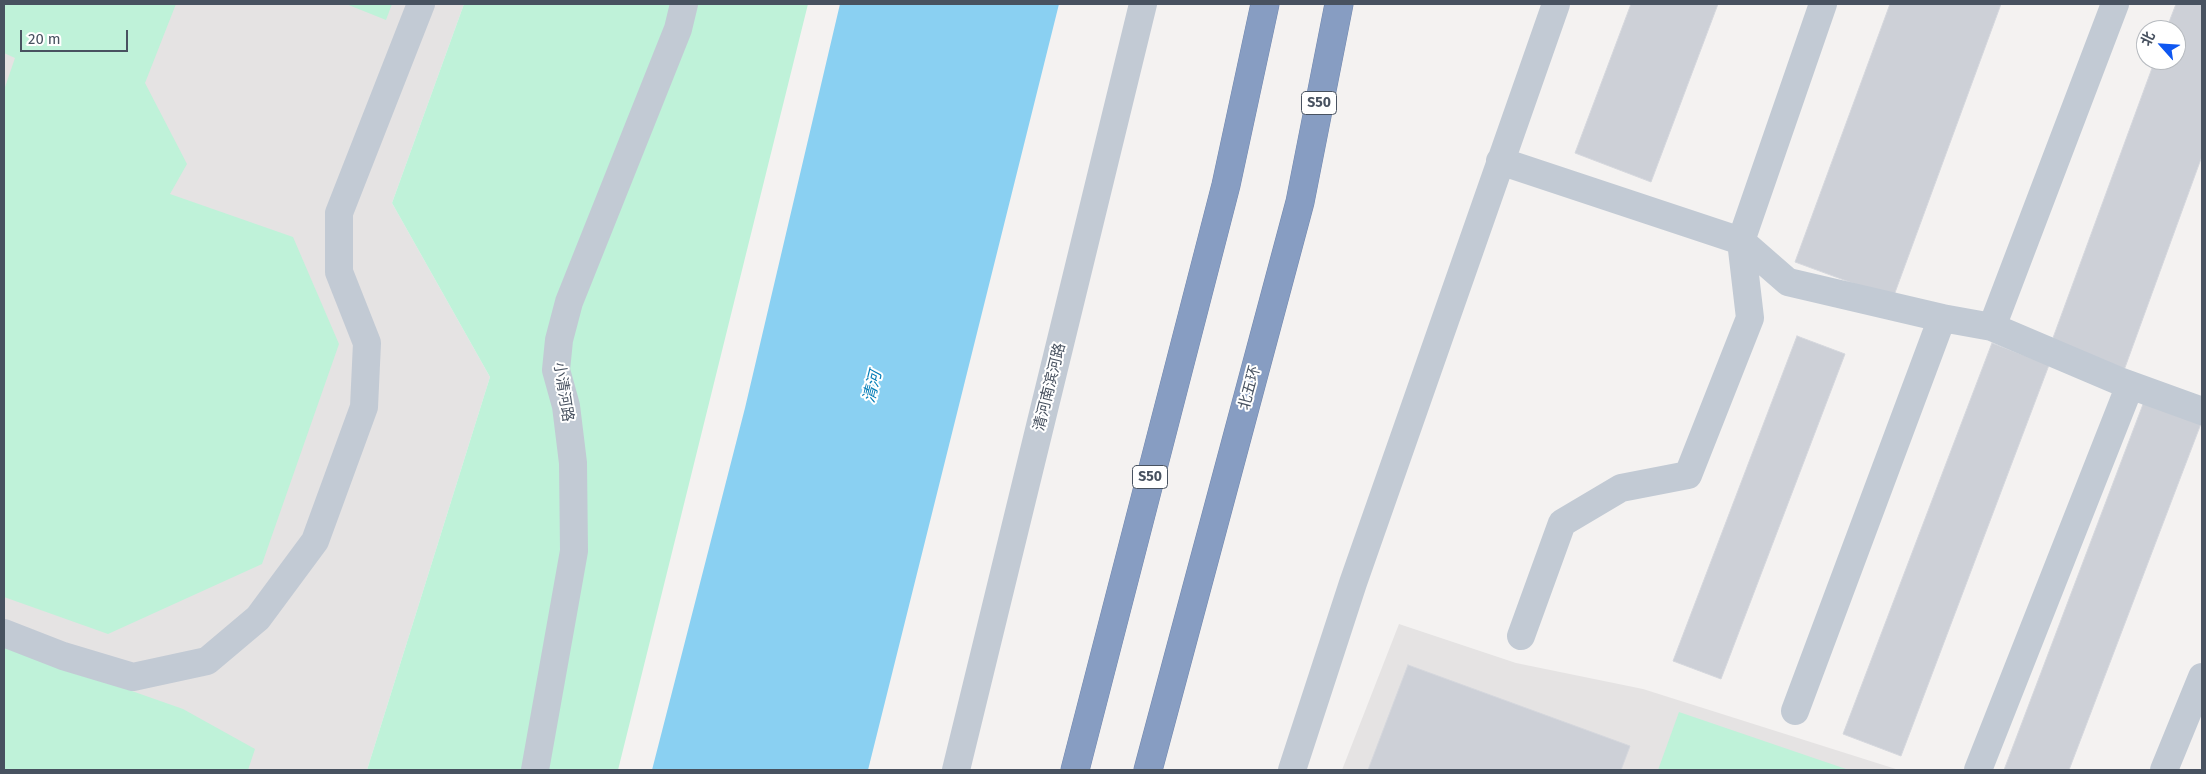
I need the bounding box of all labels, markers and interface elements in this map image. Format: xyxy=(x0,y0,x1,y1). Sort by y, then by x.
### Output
scale bar xyxy=(22,20,130,52)
north arrow xyxy=(2136,20,2186,70)
text: 北 xyxy=(2137,29,2159,49)
text: 20 m xyxy=(28,30,61,48)
road number: S50 xyxy=(1302,92,1336,115)
street label: 清河南滨河路 xyxy=(1030,341,1070,433)
street label: 小清河路 xyxy=(549,361,577,423)
street label: 北五环 xyxy=(1235,364,1265,412)
water label: 清河 xyxy=(860,369,886,405)
road number: S50 xyxy=(1132,466,1168,488)

